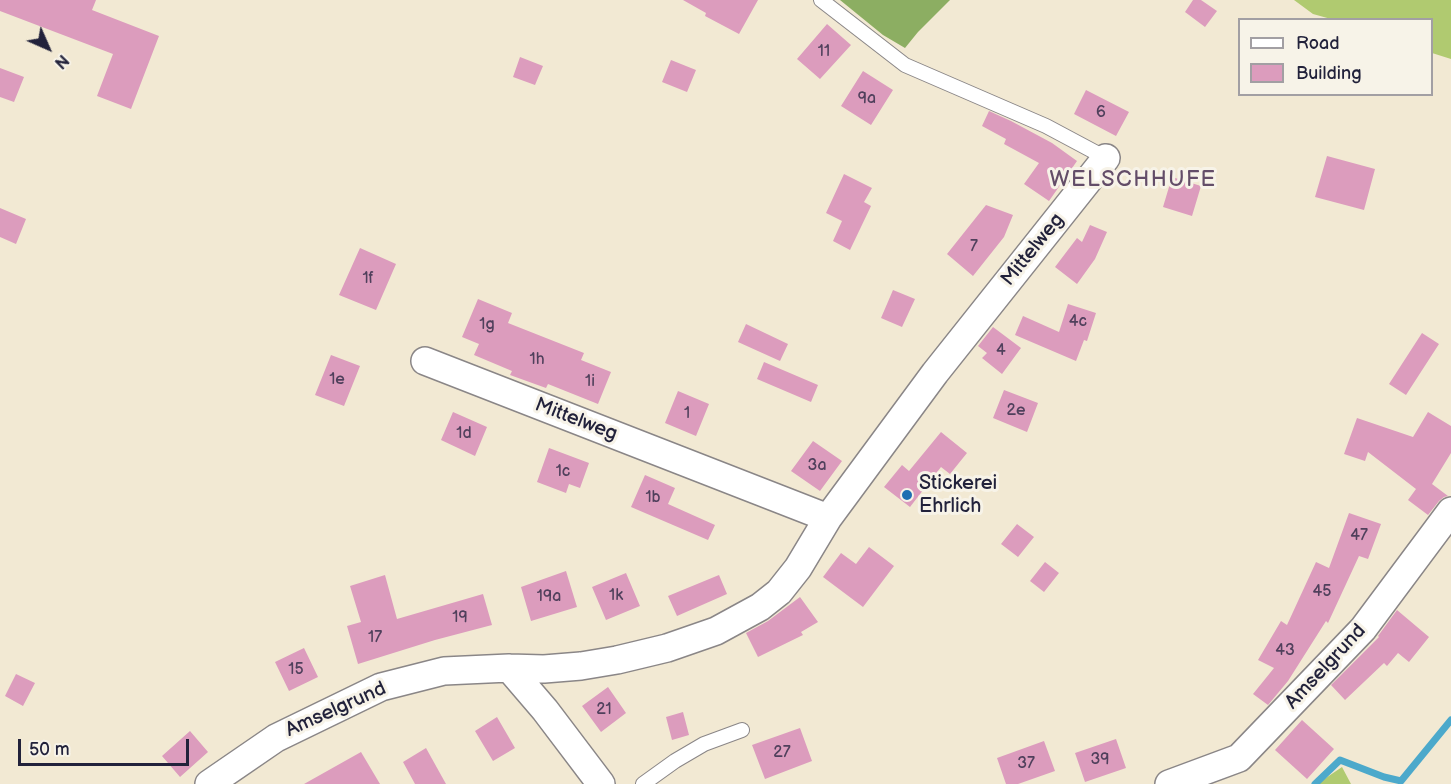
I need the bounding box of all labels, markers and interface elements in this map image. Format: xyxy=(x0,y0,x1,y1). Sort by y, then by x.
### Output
north arrow xyxy=(18,18,78,78)
legend xyxy=(1238,18,1433,96)
text: Road xyxy=(1296,33,1340,54)
house number: 11 xyxy=(818,42,830,62)
text: N xyxy=(50,50,72,72)
text: Building xyxy=(1296,63,1362,84)
house number: 9a xyxy=(858,89,876,109)
house number: 6 xyxy=(1096,103,1106,123)
district label: WELSCHHUFE xyxy=(1049,167,1217,193)
street label: Mittelweg xyxy=(996,209,1070,291)
house number: 7 xyxy=(970,237,978,257)
house number: 1f xyxy=(362,269,374,289)
house number: 4c xyxy=(1069,312,1087,332)
house number: 1g xyxy=(479,315,495,335)
house number: 4 xyxy=(996,341,1006,361)
house number: 1h xyxy=(529,350,545,370)
house number: 1e xyxy=(329,370,345,390)
house number: 1i xyxy=(585,372,595,392)
street label: Mittelweg xyxy=(531,393,621,447)
house number: 2e xyxy=(1007,401,1025,421)
house number: 1 xyxy=(684,404,690,424)
house number: 1d xyxy=(456,424,472,444)
house number: 3a xyxy=(808,456,826,476)
house number: 1c xyxy=(556,462,570,482)
place label: Stickerei Ehrlich xyxy=(919,472,997,519)
house number: 1b xyxy=(645,488,661,508)
marker: Stickerei Ehrlich xyxy=(900,488,914,502)
house number: 47 xyxy=(1350,526,1368,546)
house number: 45 xyxy=(1313,582,1331,602)
house number: 1k xyxy=(609,586,623,606)
house number: 19a xyxy=(537,587,561,607)
house number: 19 xyxy=(452,608,468,628)
street label: Amselgrund xyxy=(1281,620,1371,714)
house number: 17 xyxy=(368,628,382,648)
house number: 43 xyxy=(1275,641,1295,661)
house number: 15 xyxy=(288,660,304,680)
street label: Amselgrund xyxy=(282,677,390,743)
house number: 21 xyxy=(596,700,612,720)
scale bar xyxy=(21,727,192,765)
text: 50 m xyxy=(29,739,70,760)
house number: 27 xyxy=(773,743,791,763)
house number: 39 xyxy=(1090,750,1110,770)
house number: 37 xyxy=(1017,754,1035,774)

